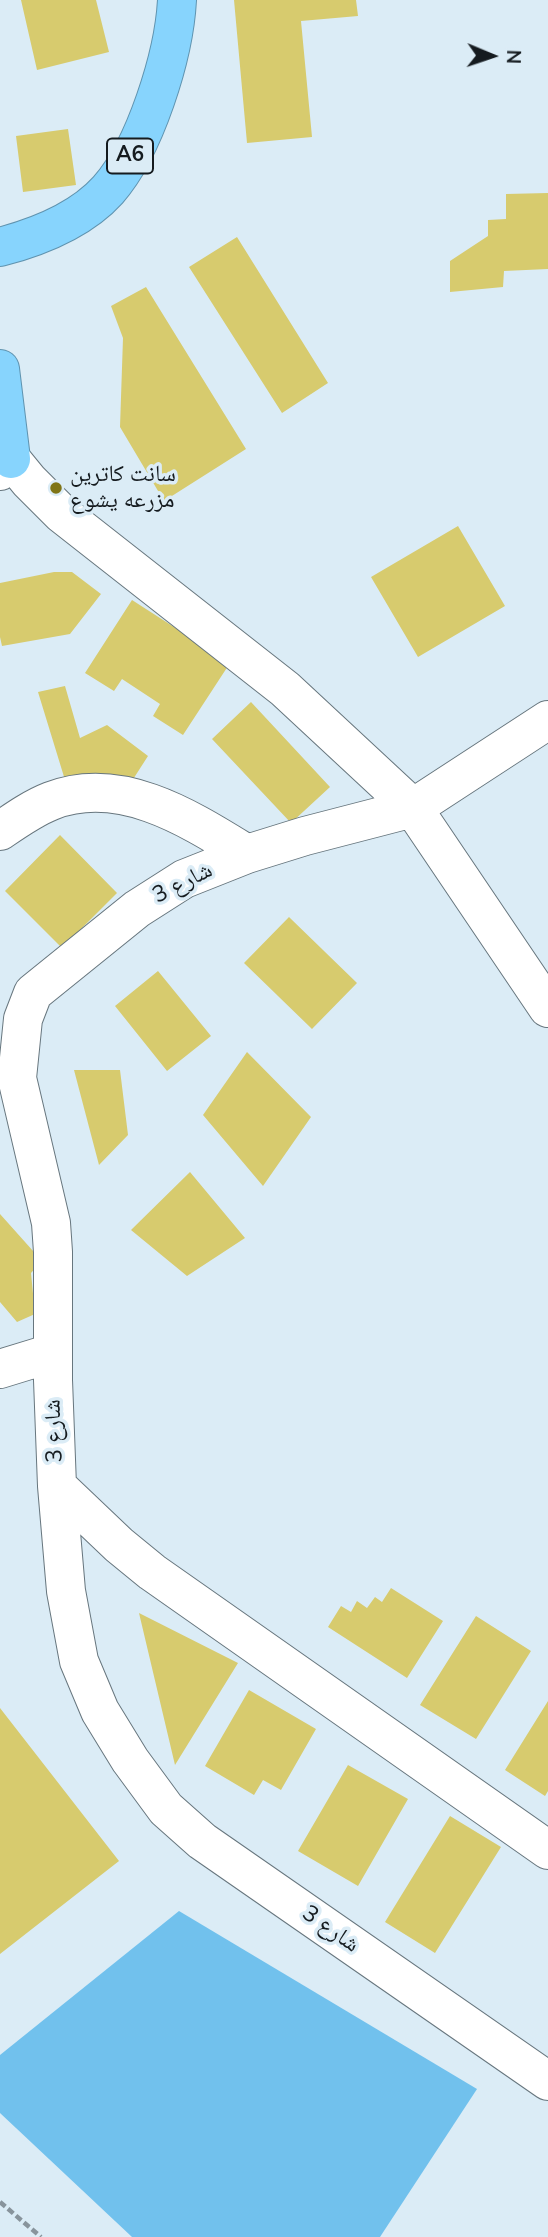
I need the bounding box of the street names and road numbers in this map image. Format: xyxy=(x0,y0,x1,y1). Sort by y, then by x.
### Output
road number: A6 xyxy=(107,138,153,174)
street label: شارع 3 xyxy=(148,857,218,911)
street label: شارع 3 xyxy=(40,1399,70,1463)
street label: شارع 3 xyxy=(296,1901,364,1959)

